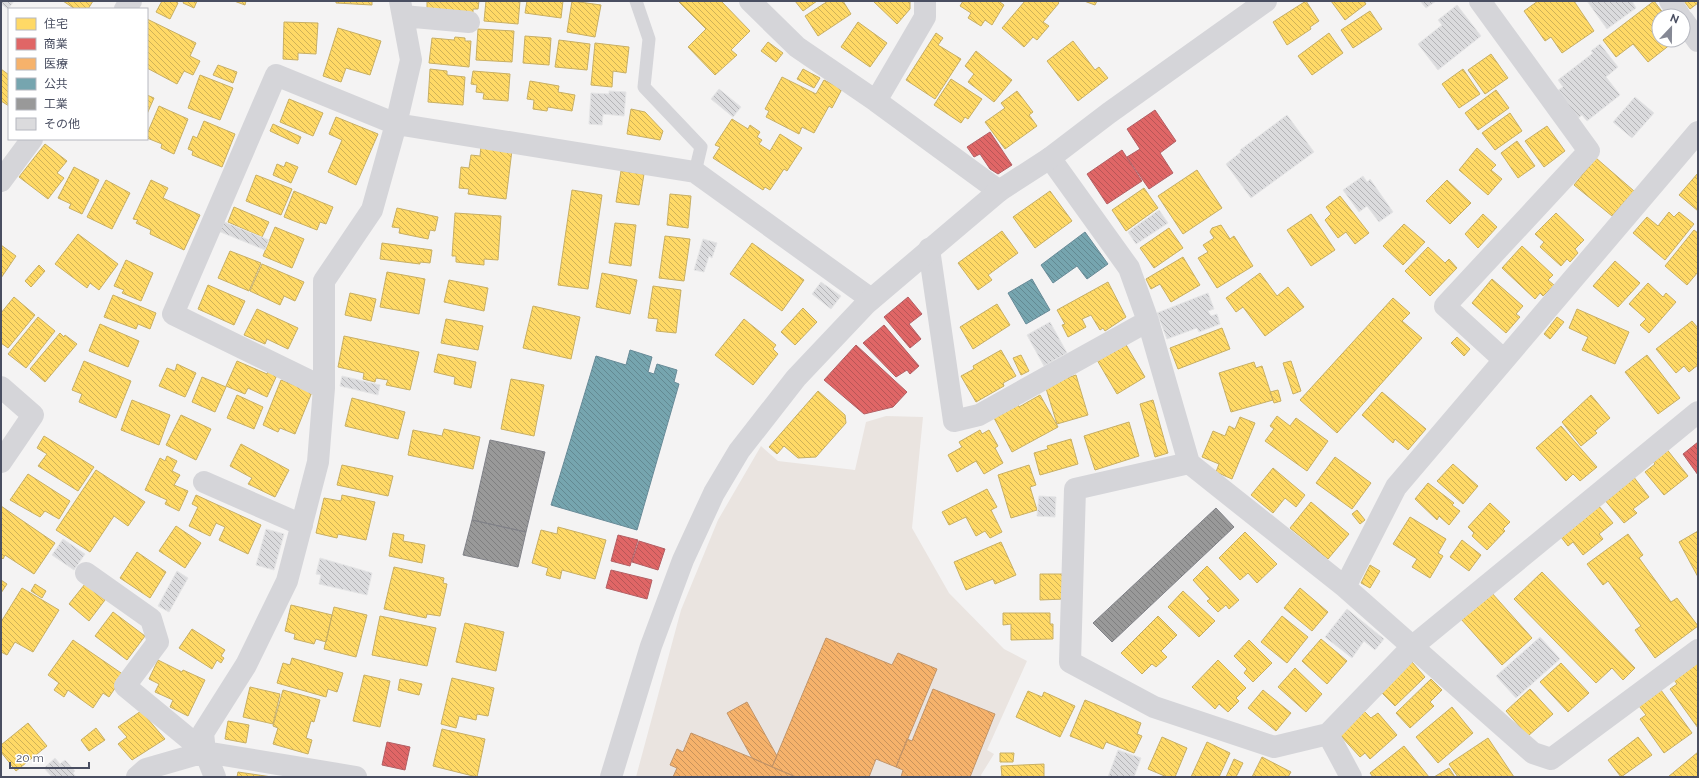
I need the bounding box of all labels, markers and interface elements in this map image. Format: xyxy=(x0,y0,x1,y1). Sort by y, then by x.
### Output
legend xyxy=(8,8,148,140)
north arrow xyxy=(1651,8,1691,48)
text: N xyxy=(1668,12,1681,27)
text: 住宅 xyxy=(44,17,68,31)
text: 商業 xyxy=(44,37,68,51)
text: 医療 xyxy=(44,57,68,71)
text: 公共 xyxy=(44,77,68,91)
text: 工業 xyxy=(44,97,68,111)
text: その他 xyxy=(44,117,80,131)
scale bar xyxy=(10,744,89,770)
text: 20 m xyxy=(16,751,44,765)

